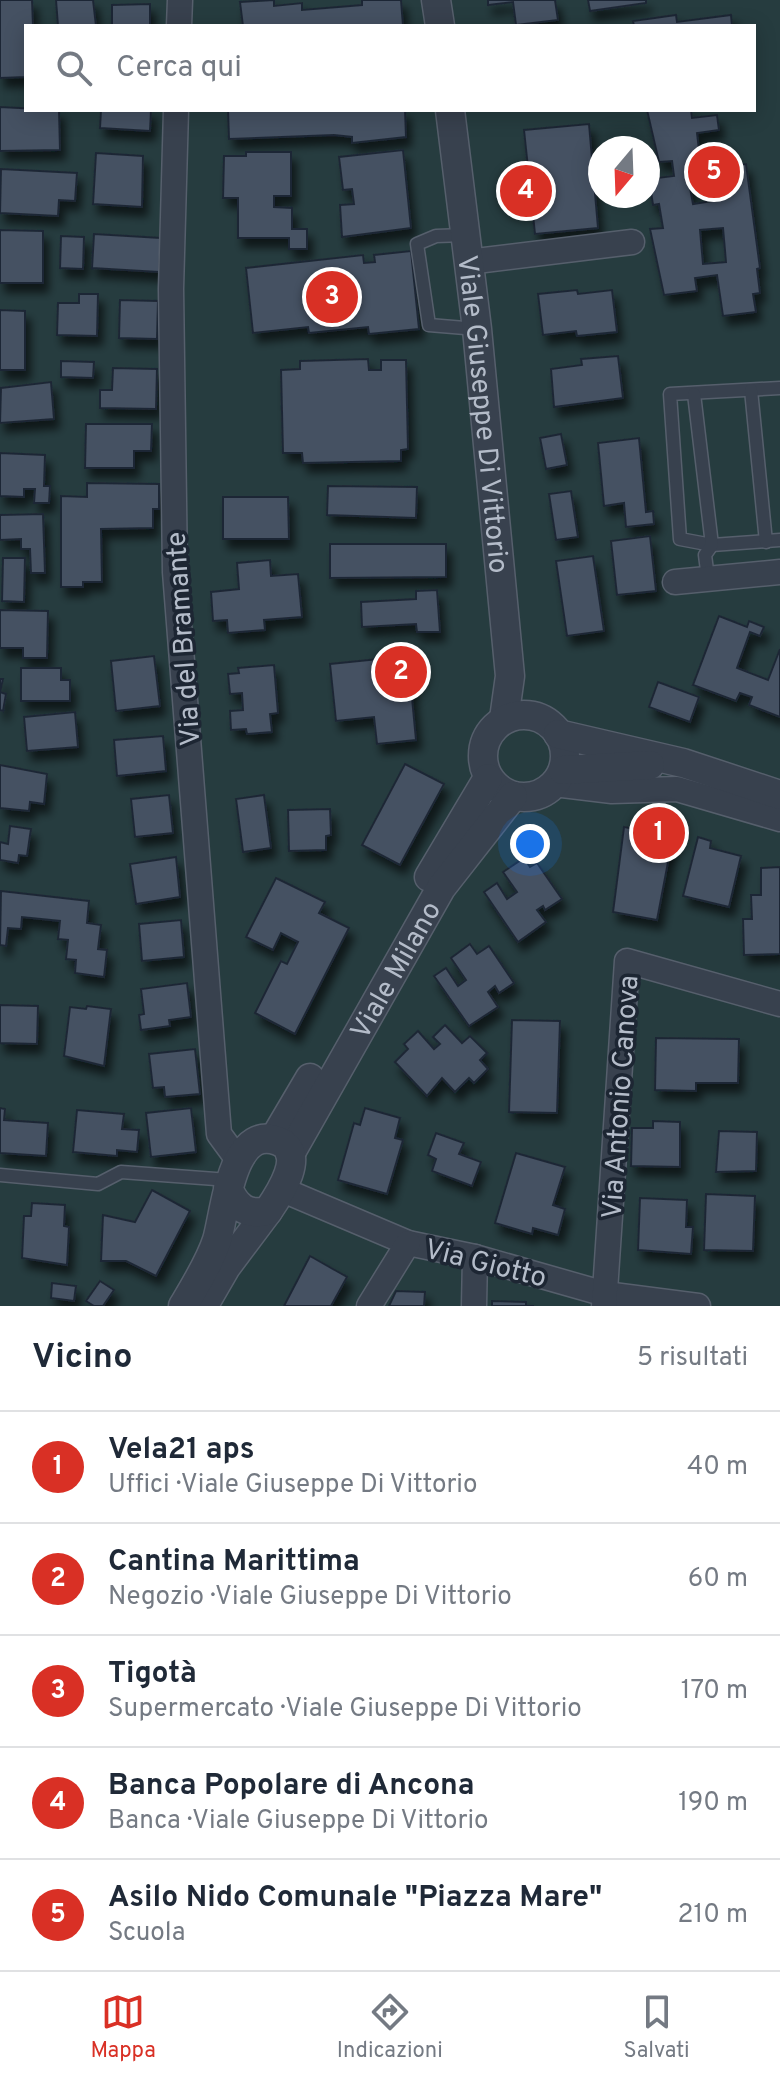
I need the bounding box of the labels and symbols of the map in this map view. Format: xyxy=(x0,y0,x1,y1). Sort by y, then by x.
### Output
north arrow xyxy=(588,136,660,208)
pin: 5 xyxy=(688,142,740,202)
pin: 4 xyxy=(500,161,552,221)
street label: Viale Giuseppe Di Vittorio xyxy=(447,253,515,575)
pin: 3 xyxy=(306,267,358,327)
street label: Via del Bramante xyxy=(160,530,210,747)
pin: 2 xyxy=(375,642,427,702)
pin: 1 xyxy=(633,803,685,863)
your location xyxy=(510,824,550,864)
street label: Viale Milano xyxy=(344,896,451,1047)
street label: Via Antonio Canova xyxy=(596,974,648,1220)
street label: Via Giotto xyxy=(421,1232,550,1297)

